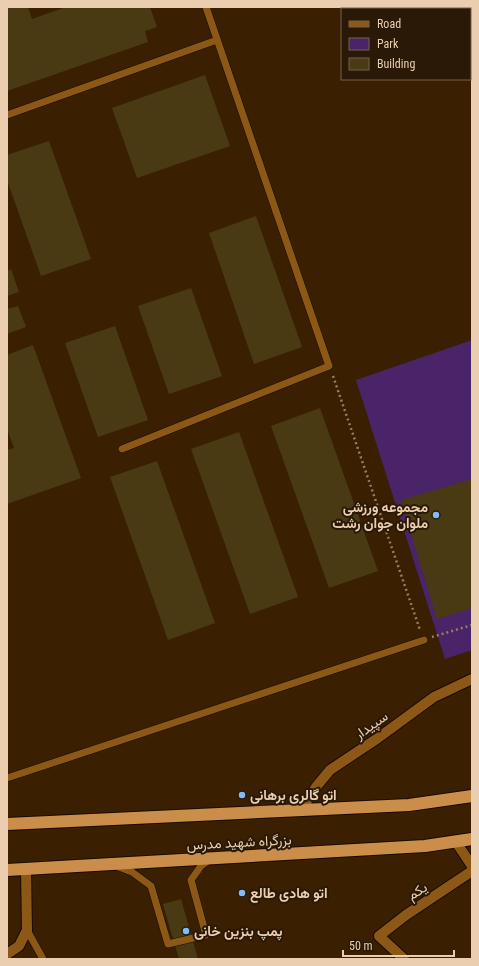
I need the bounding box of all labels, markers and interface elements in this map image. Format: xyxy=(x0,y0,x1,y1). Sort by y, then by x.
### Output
legend xyxy=(341,8,471,80)
text: Road xyxy=(377,17,401,31)
text: Park xyxy=(377,37,399,51)
text: Building xyxy=(377,57,415,71)
place label: مجموعه ورزشی ملوان جوان رشت xyxy=(332,499,428,532)
marker: مجموعه ورزشی ملوان جوان رشت xyxy=(431,510,441,520)
street label: سپیدار xyxy=(350,708,392,744)
place label: اتو گالری برهانی xyxy=(250,787,337,804)
marker: اتو گالری برهانی xyxy=(237,790,247,800)
street label: بزرگراه شهید مدرس xyxy=(186,831,292,854)
street label: یکم xyxy=(404,879,430,904)
place label: اتو هادی طالع xyxy=(250,885,328,903)
marker: اتو هادی طالع xyxy=(237,888,247,898)
place label: پمپ بنزین خانی xyxy=(194,923,283,941)
marker: پمپ بنزین خانی xyxy=(181,926,191,936)
scale bar xyxy=(343,932,454,958)
text: 50 m xyxy=(349,939,373,953)

